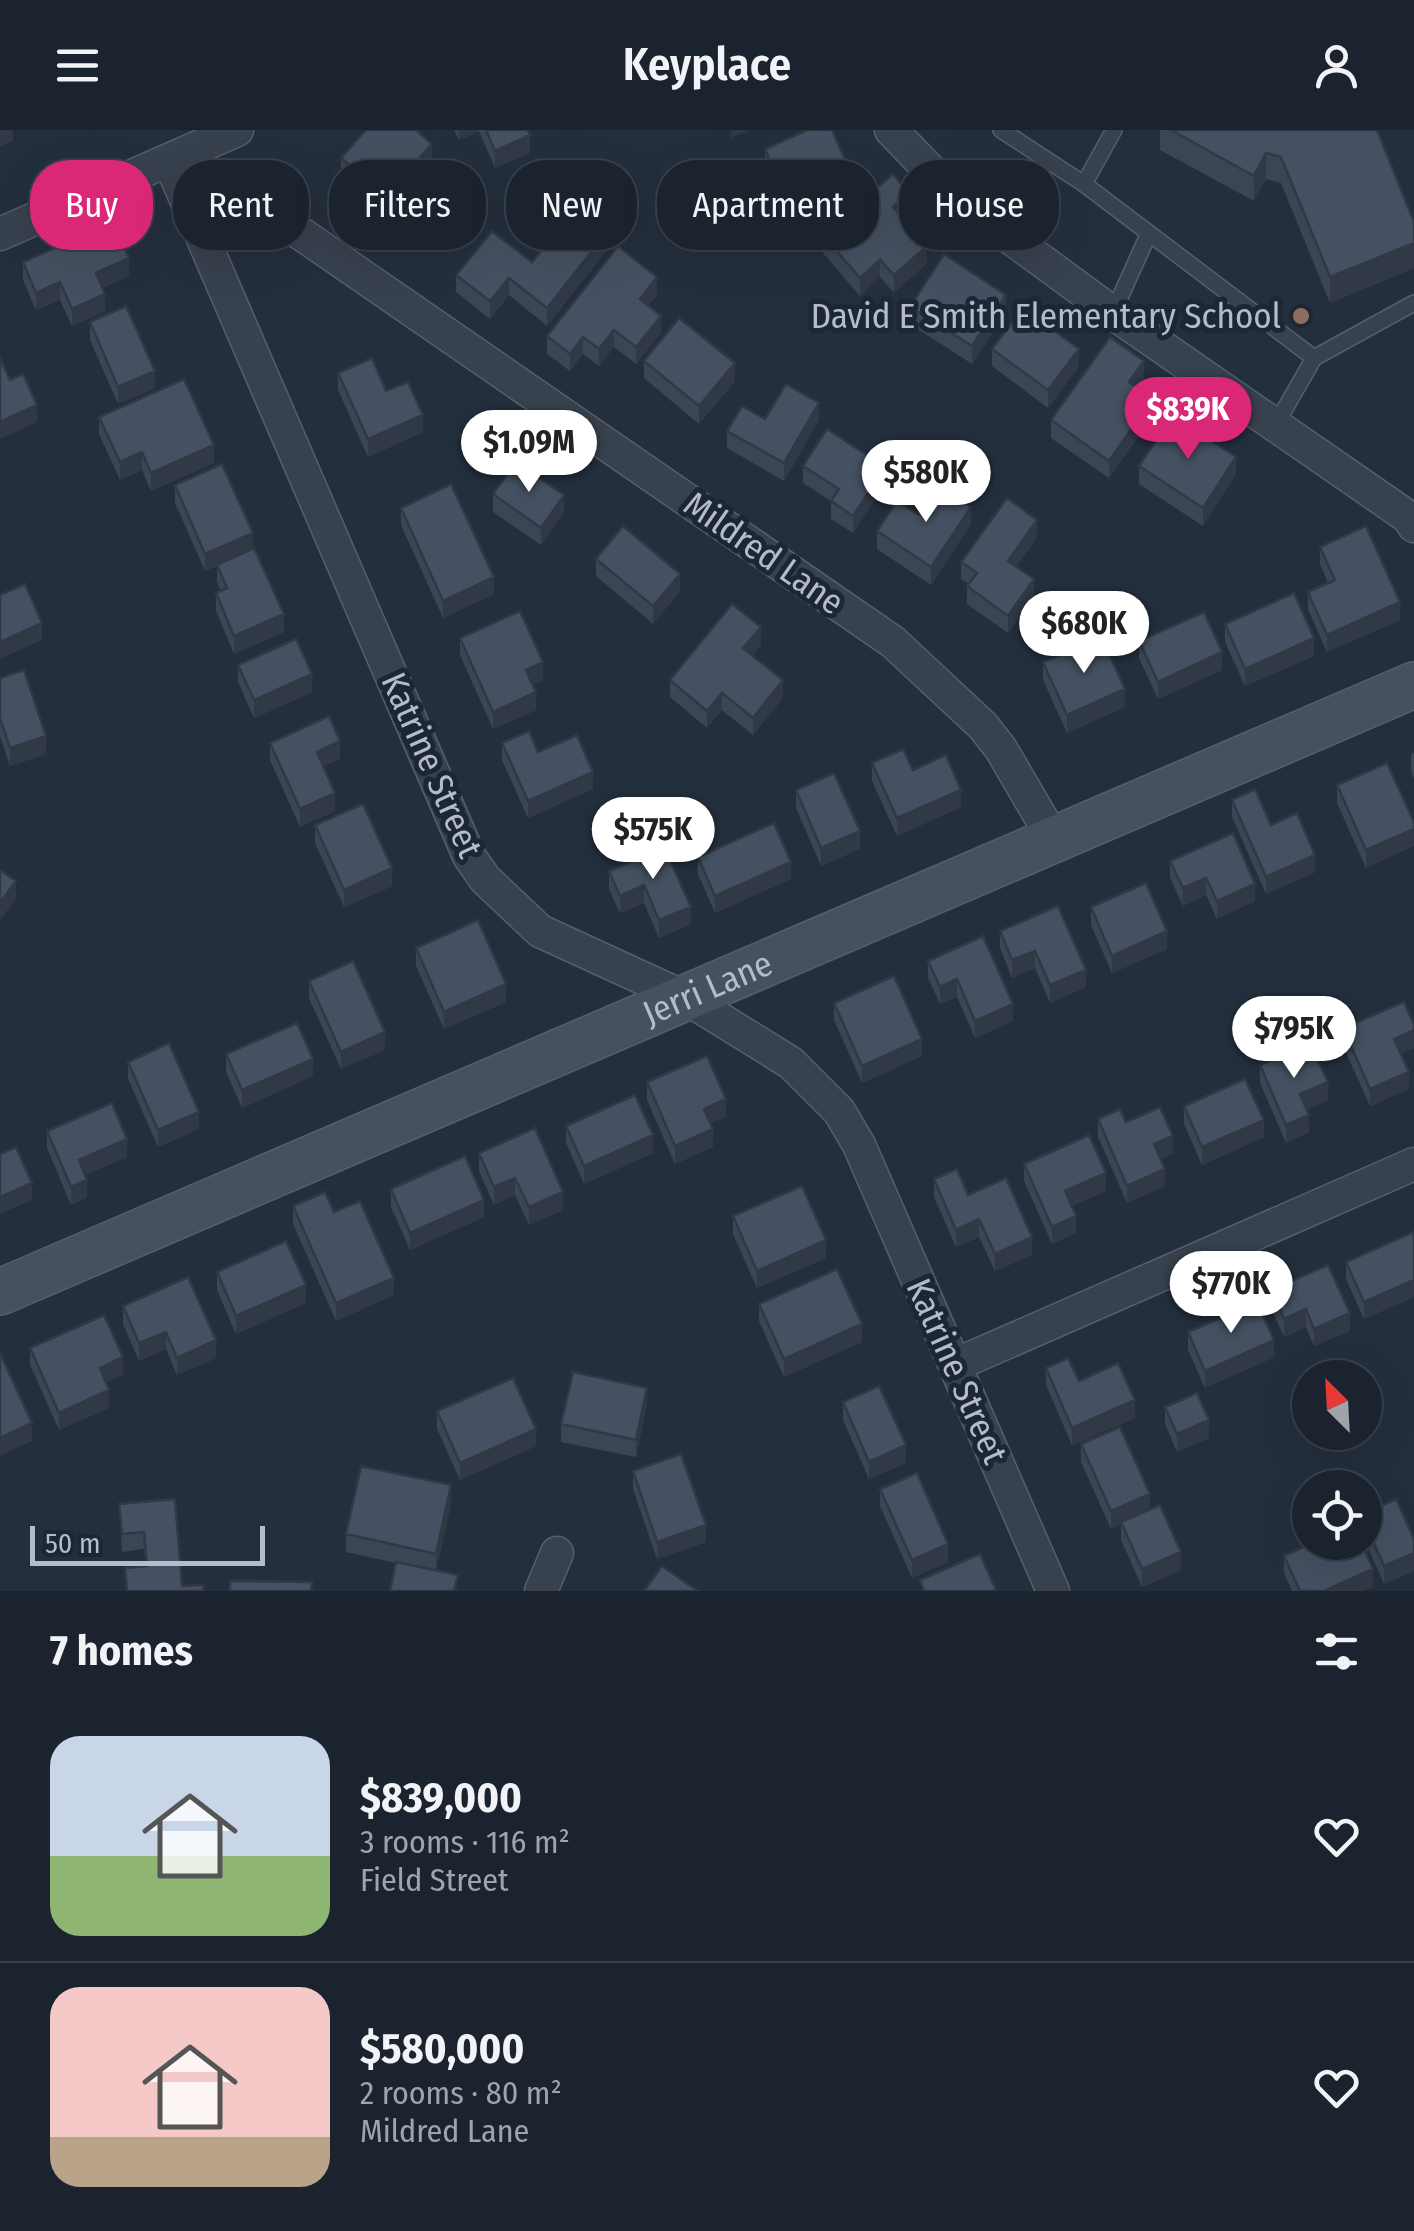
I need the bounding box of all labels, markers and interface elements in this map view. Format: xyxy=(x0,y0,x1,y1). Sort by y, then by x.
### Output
icon: menu xyxy=(50,38,105,93)
text: Keyplace xyxy=(623,38,791,92)
icon: person xyxy=(1309,38,1364,93)
chip: Buy xyxy=(30,160,153,250)
chip: Rent xyxy=(173,160,309,250)
chip: Filters xyxy=(329,160,486,250)
chip: New xyxy=(506,160,637,250)
chip: Apartment xyxy=(657,160,879,250)
chip: House xyxy=(899,160,1059,250)
place label: David E Smith Elementary School xyxy=(811,295,1281,337)
marker: David E Smith Elementary School xyxy=(1290,305,1312,327)
pin: $839K xyxy=(1118,377,1258,462)
text: $839K xyxy=(1147,390,1229,428)
pin: $1.09M xyxy=(448,410,610,495)
text: $1.09M xyxy=(483,423,575,461)
pin: $580K xyxy=(856,440,996,525)
text: $580K xyxy=(884,453,968,491)
street label: Mildred Lane xyxy=(676,483,852,623)
pin: $680K xyxy=(1014,591,1154,676)
text: $680K xyxy=(1041,604,1127,642)
street label: Katrine Street xyxy=(373,666,492,864)
pin: $575K xyxy=(583,797,723,882)
text: $575K xyxy=(614,810,692,848)
street label: Jerri Lane xyxy=(637,942,779,1034)
pin: $795K xyxy=(1224,996,1364,1081)
text: $795K xyxy=(1254,1009,1334,1047)
pin: $770K xyxy=(1161,1251,1301,1336)
text: $770K xyxy=(1192,1264,1270,1302)
street label: Katrine Street xyxy=(898,1272,1017,1470)
north arrow xyxy=(1292,1360,1382,1450)
map controls xyxy=(1292,1360,1382,1560)
button: locate xyxy=(1292,1470,1382,1560)
scale bar xyxy=(30,1521,265,1566)
text: 50 m xyxy=(45,1527,101,1560)
icon: filters xyxy=(1309,1624,1364,1679)
text: 7 homes xyxy=(50,1626,193,1676)
text: $839,000 xyxy=(360,1773,522,1823)
icon: home xyxy=(130,1776,250,1896)
icon: heart xyxy=(1309,1809,1364,1864)
text: 3 rooms · 116 m² xyxy=(360,1823,570,1861)
text: Field Street xyxy=(360,1861,509,1899)
text: $580,000 xyxy=(360,2024,524,2074)
icon: home xyxy=(130,2027,250,2147)
icon: heart xyxy=(1309,2060,1364,2115)
text: 2 rooms · 80 m² xyxy=(360,2074,562,2112)
text: Mildred Lane xyxy=(360,2112,529,2150)

